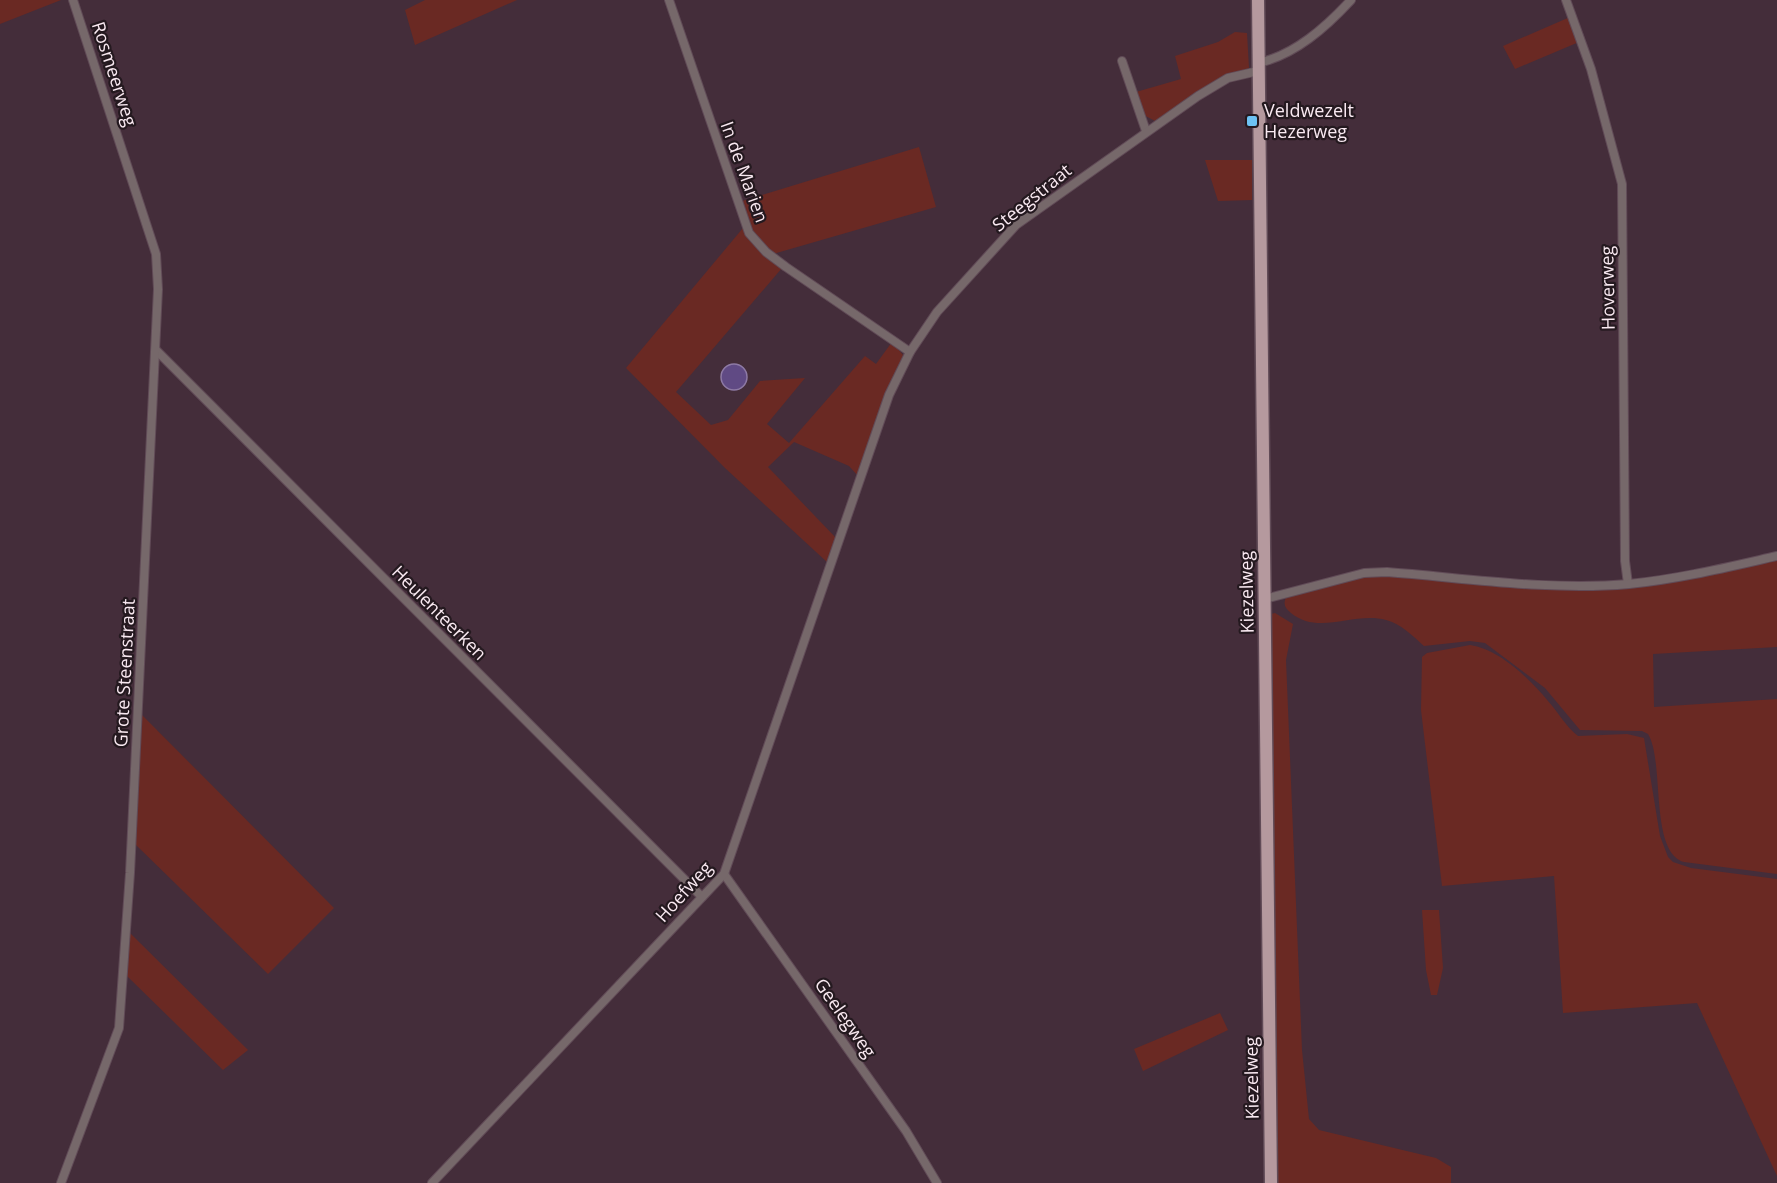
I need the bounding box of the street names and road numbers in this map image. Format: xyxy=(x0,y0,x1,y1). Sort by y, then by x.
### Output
street label: Rosmeerweg xyxy=(87,18,143,129)
street label: In de Marien xyxy=(716,118,774,225)
street label: Steegstraat xyxy=(987,158,1076,236)
street label: Hoverweg xyxy=(1594,245,1620,330)
street label: Kiezelweg xyxy=(1233,550,1259,634)
street label: Heulenteerken xyxy=(387,560,492,665)
street label: Grote Steenstraat xyxy=(108,598,140,748)
street label: Hoefweg xyxy=(650,856,717,927)
street label: Geelegweg xyxy=(810,973,882,1062)
street label: Kiezelweg xyxy=(1238,1036,1264,1120)

